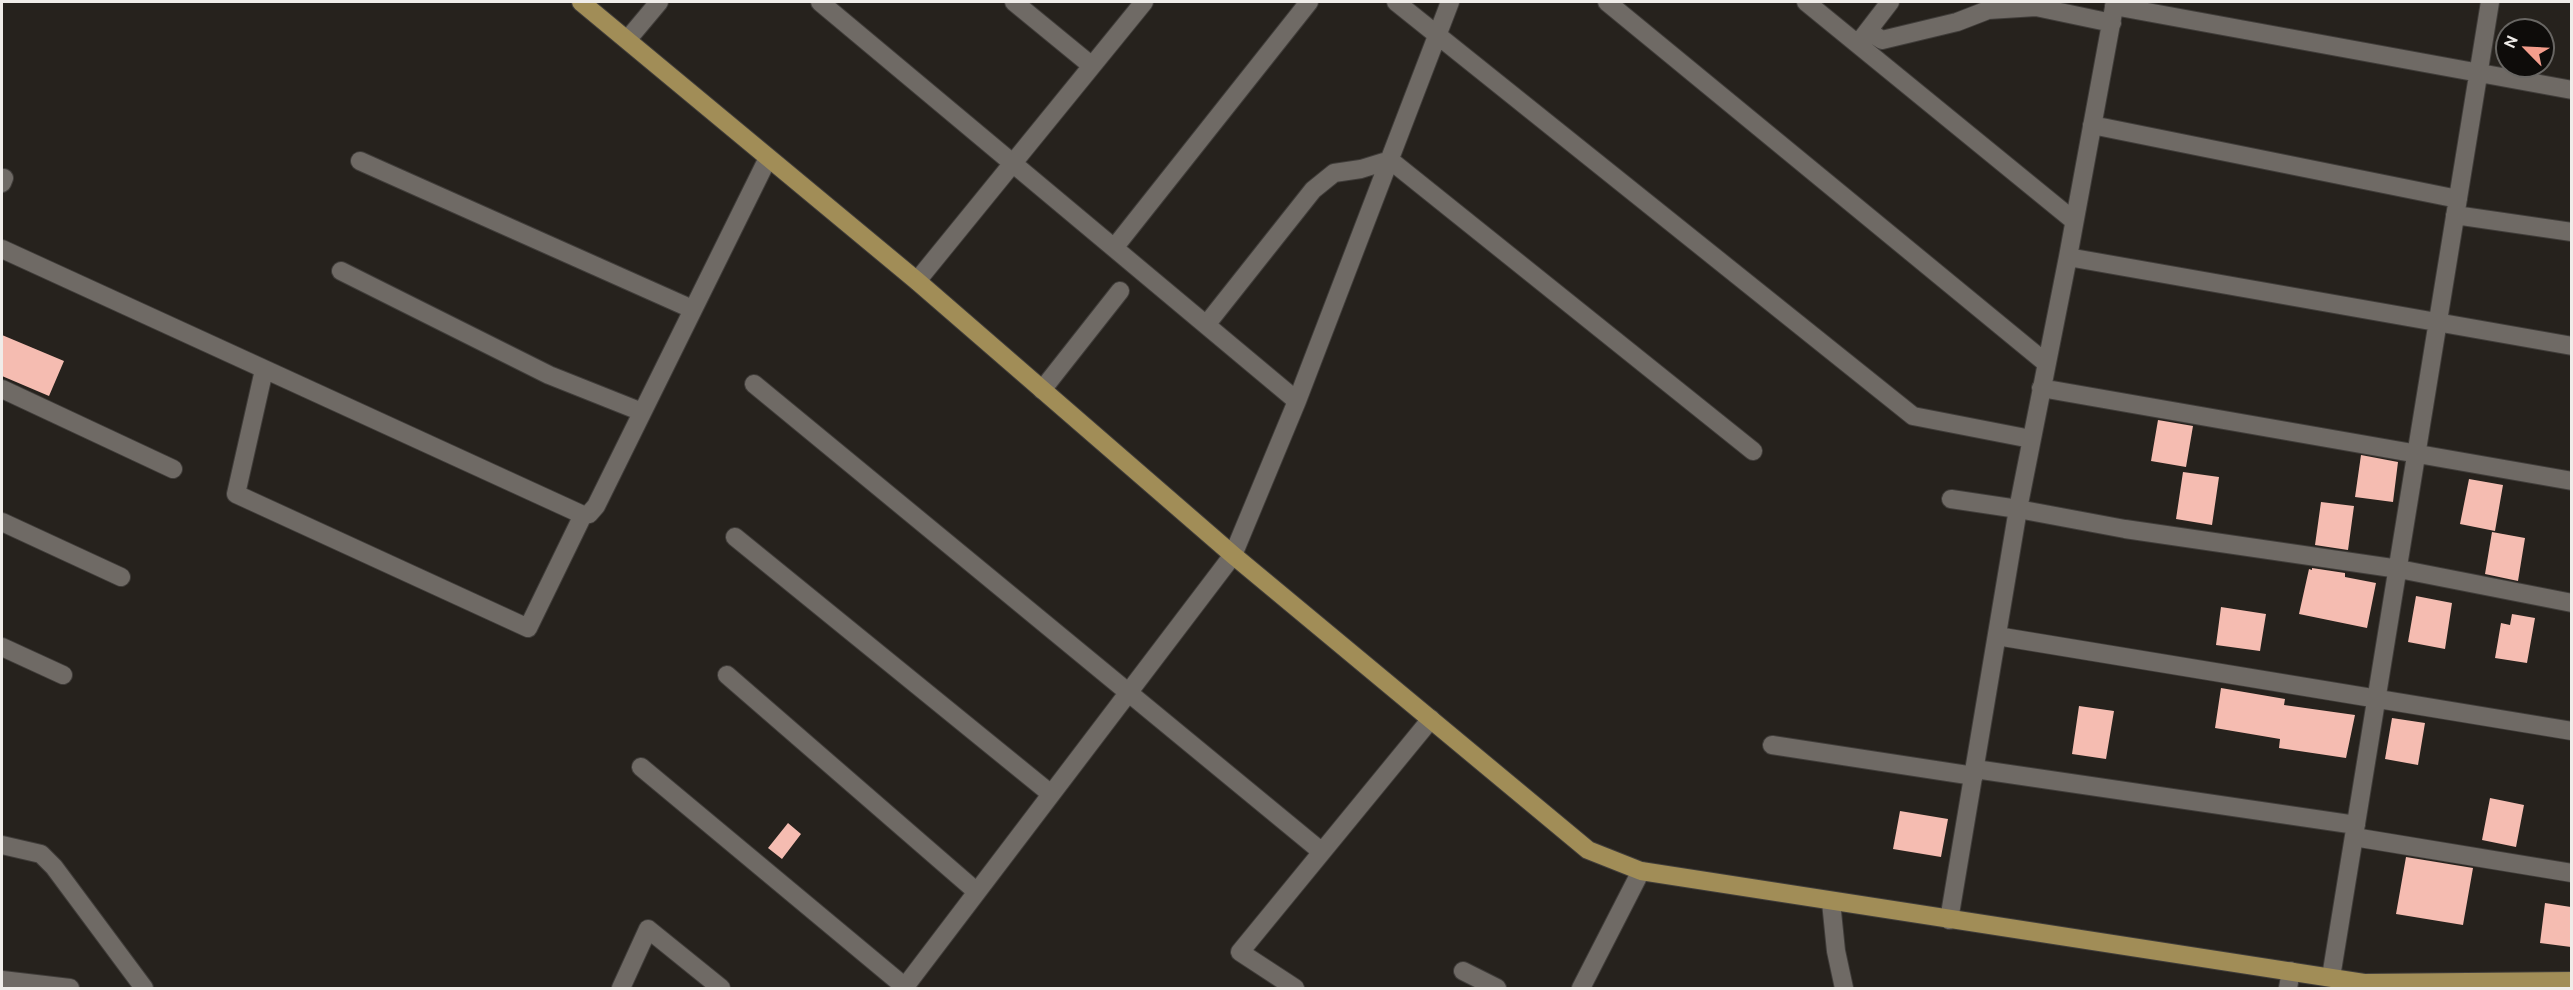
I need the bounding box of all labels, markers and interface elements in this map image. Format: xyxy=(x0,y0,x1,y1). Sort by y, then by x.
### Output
north arrow xyxy=(2495,18,2555,78)
text: N xyxy=(2500,32,2521,51)

